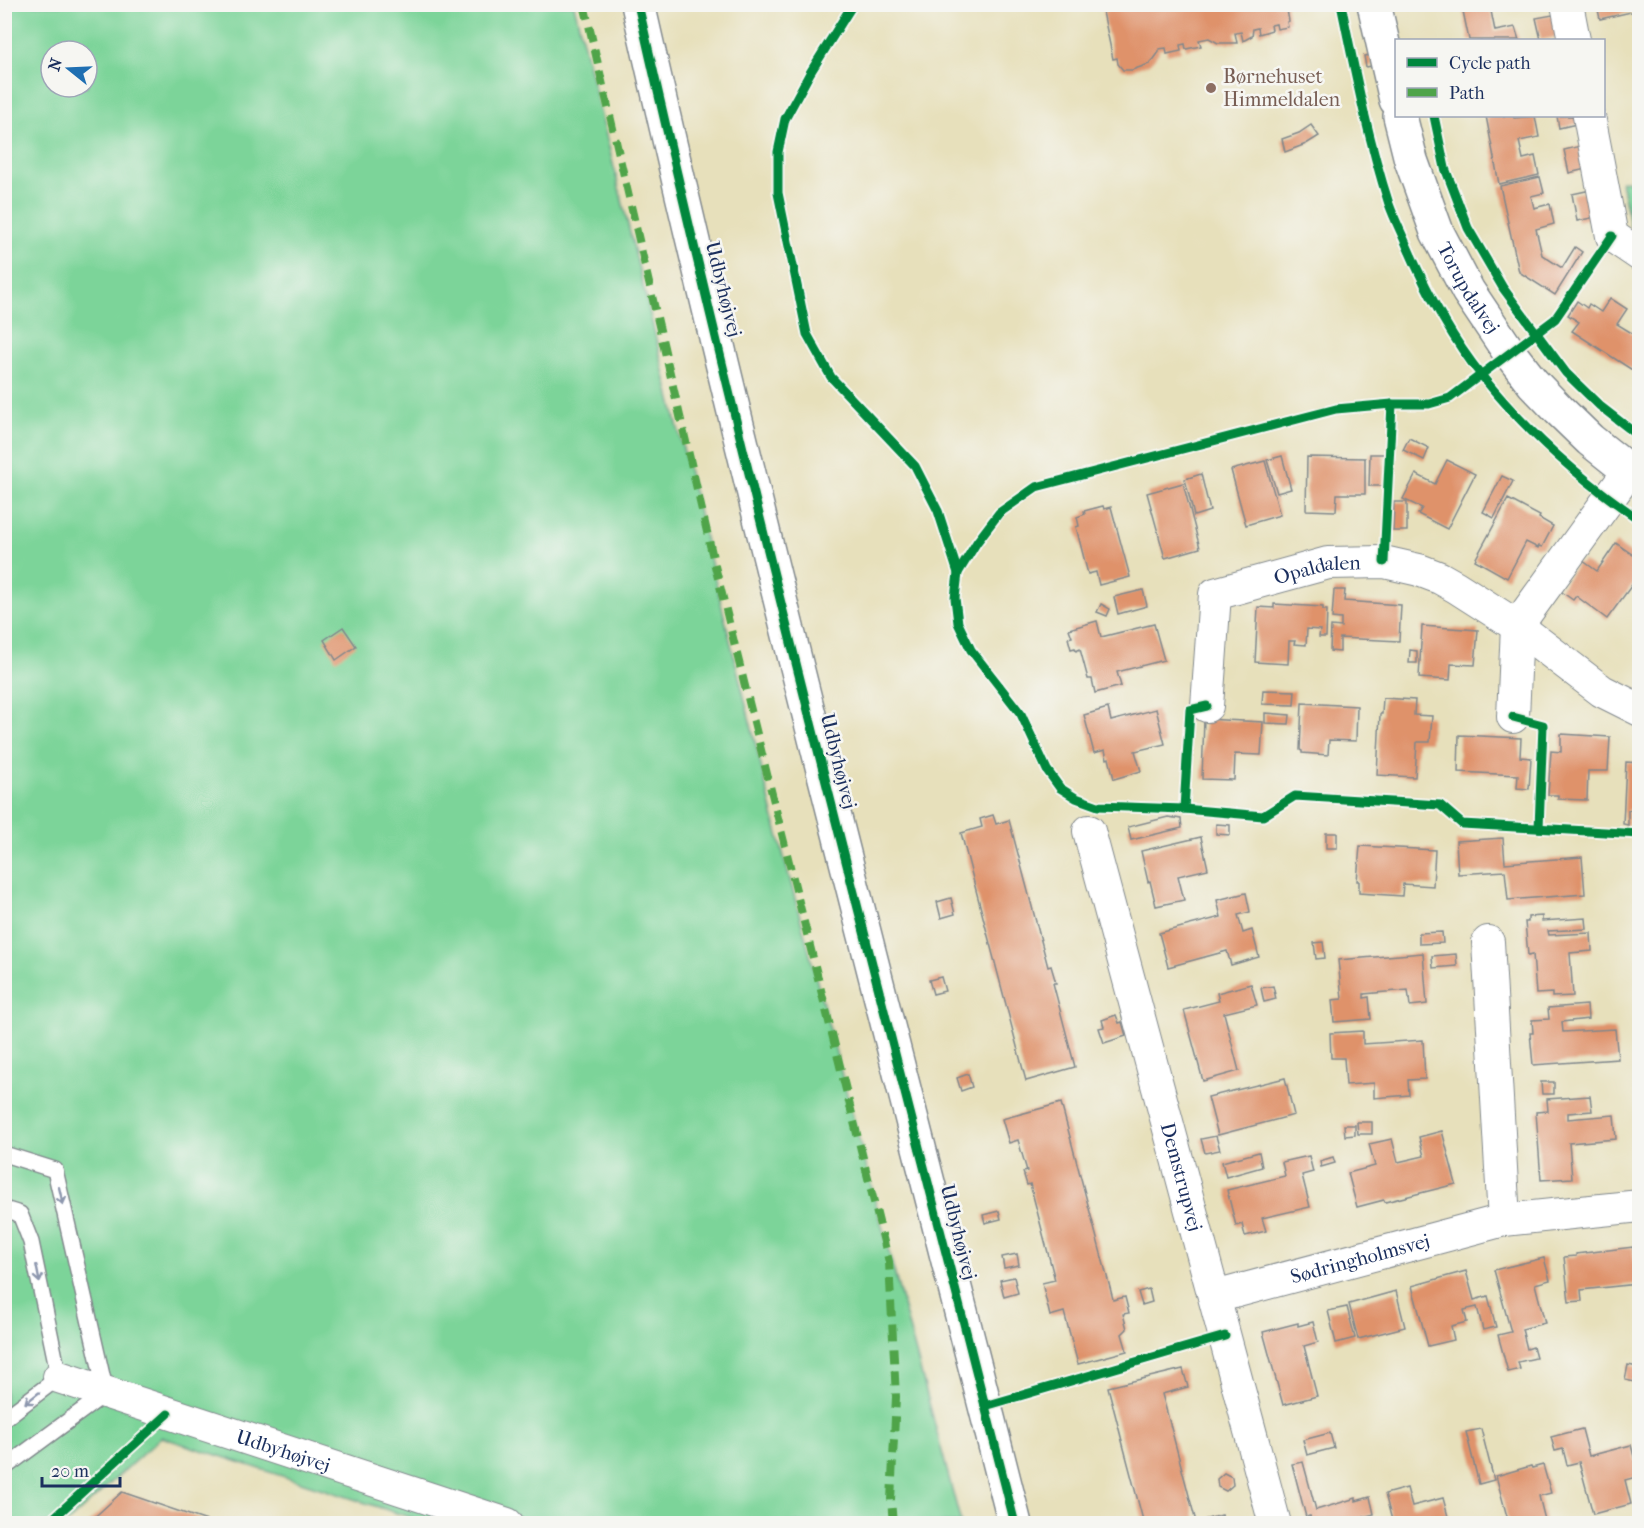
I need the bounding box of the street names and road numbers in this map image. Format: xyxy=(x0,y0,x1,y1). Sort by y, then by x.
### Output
street label: Torupdalvej xyxy=(1432,238,1504,338)
street label: Udbyhøjvej xyxy=(701,239,746,339)
street label: Opaldalen xyxy=(1271,551,1361,589)
street label: Udbyhøjvej xyxy=(816,711,861,811)
street label: Demstrupvej xyxy=(1156,1120,1207,1234)
street label: Udbyhøjvej xyxy=(936,1182,981,1282)
street label: Sødringholmsvej xyxy=(1288,1229,1432,1288)
street label: Udbyhøjvej xyxy=(233,1425,333,1477)

